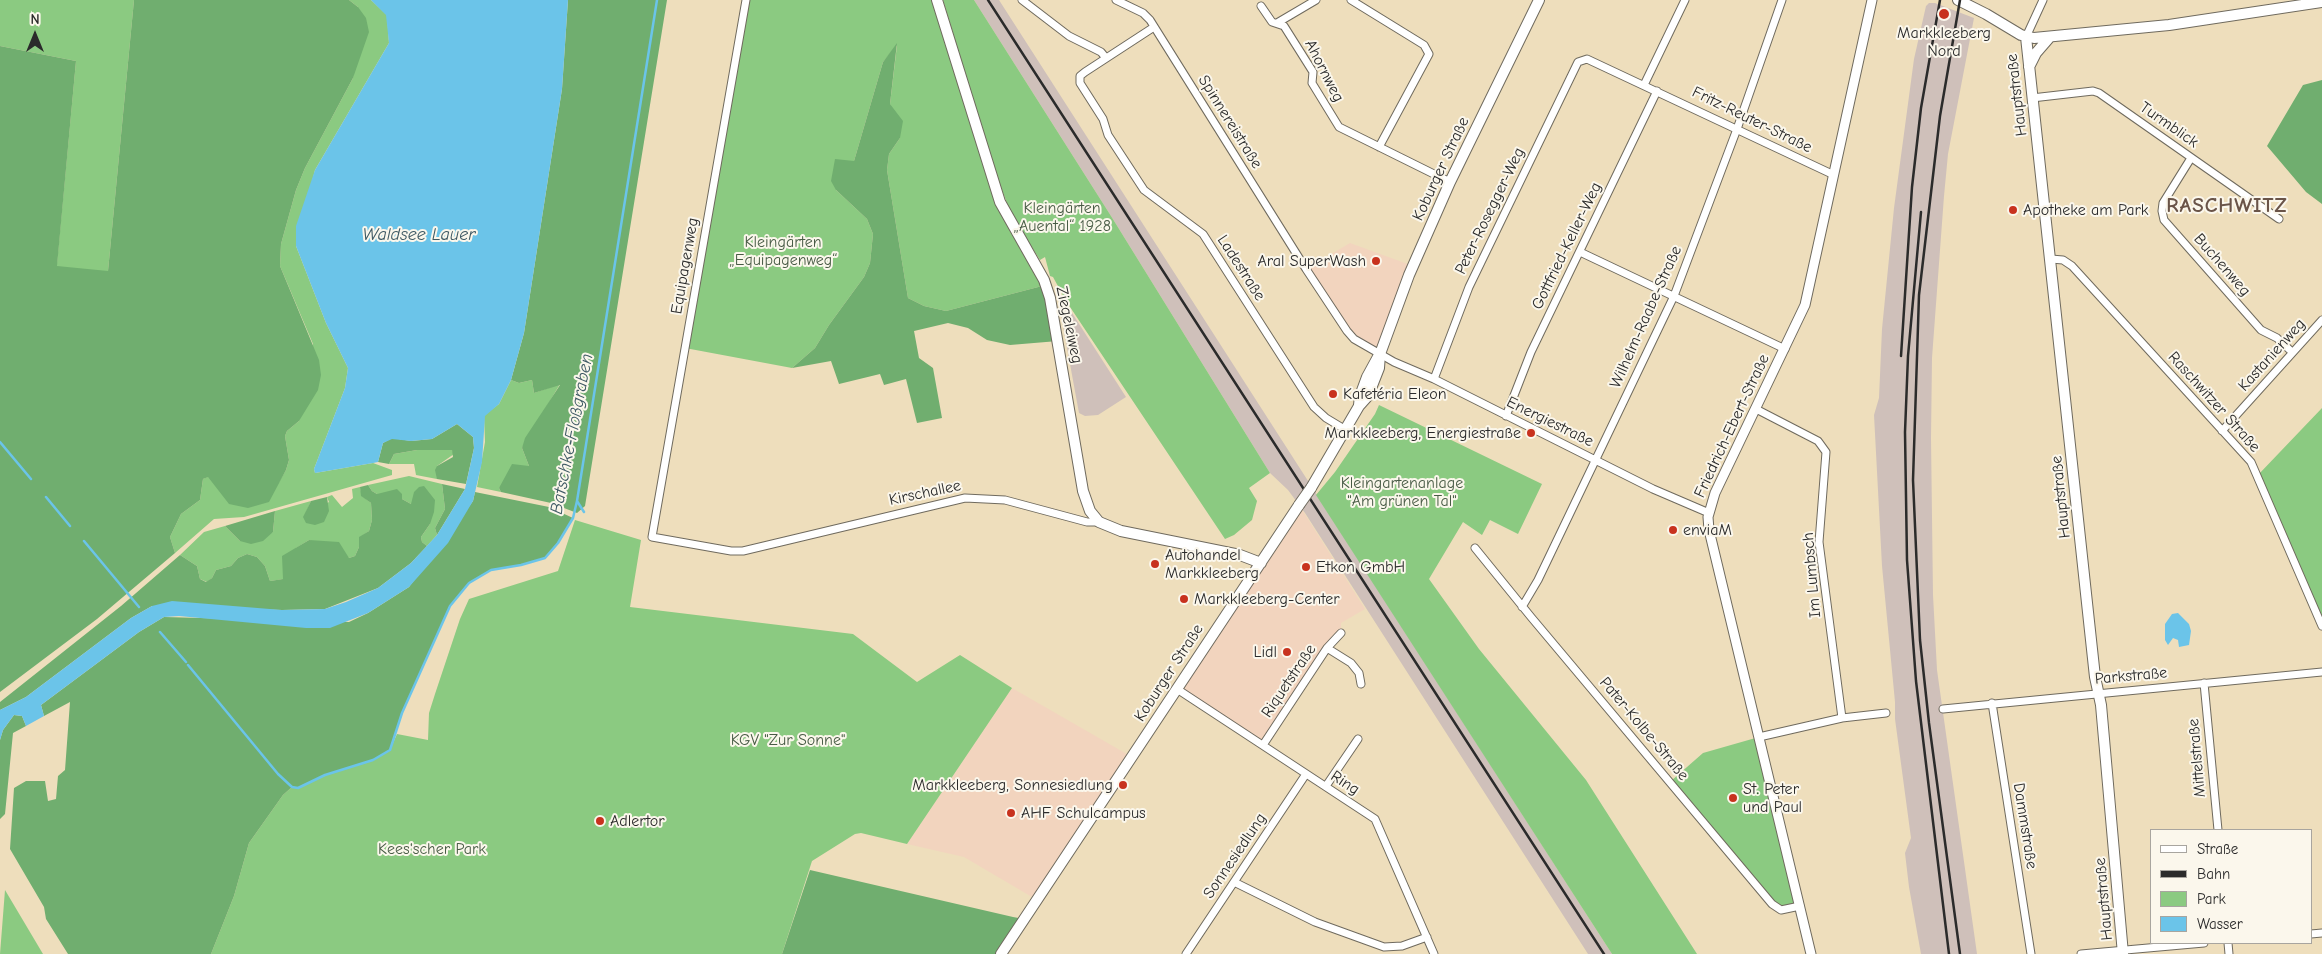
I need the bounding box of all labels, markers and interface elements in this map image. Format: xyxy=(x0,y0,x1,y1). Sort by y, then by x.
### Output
marker: Markkleeberg Nord xyxy=(1937,7,1951,21)
north arrow xyxy=(10,10,60,60)
text: N xyxy=(30,11,40,28)
place label: Markkleeberg Nord xyxy=(1897,23,1991,61)
street label: Ahornweg xyxy=(1300,37,1348,105)
street label: Hauptstraße xyxy=(2002,53,2032,137)
street label: Spinnereistraße xyxy=(1194,72,1266,172)
street label: Fritz-Reuter-Straße xyxy=(1689,83,1815,157)
street label: Turmblick xyxy=(2136,98,2202,152)
street label: Koburger Straße xyxy=(1409,114,1473,224)
street label: Peter-Rosegger-Weg xyxy=(1451,144,1529,278)
street label: Gottfried-Keller-Weg xyxy=(1528,179,1606,313)
district label: RASCHWITZ xyxy=(2165,193,2289,219)
park label: Kleingärten „Auental“ 1928 xyxy=(1013,198,1111,236)
place label: Apotheke am Park xyxy=(2023,200,2149,220)
marker: Apotheke am Park xyxy=(2007,204,2019,216)
street label: Equipagenweg xyxy=(667,216,703,316)
water label: Waldsee Lauer xyxy=(363,224,475,246)
street label: Buchenweg xyxy=(2189,230,2255,300)
park label: Kleingärten „Equipagenweg“ xyxy=(729,232,837,270)
street label: Ladestraße xyxy=(1213,232,1269,304)
street label: Wilhelm-Raabe-Straße xyxy=(1606,243,1686,391)
place label: Aral SuperWash xyxy=(1257,251,1366,271)
marker: Aral SuperWash xyxy=(1370,255,1382,267)
street label: Ziegeleiweg xyxy=(1051,285,1087,365)
street label: Kastanienweg xyxy=(2234,315,2310,395)
street label: Raschwitzer Straße xyxy=(2164,348,2264,456)
street label: Friedrich-Ebert-Straße xyxy=(1690,351,1774,501)
water label: Batschke‐Floßgraben xyxy=(546,352,598,516)
place label: Kafetéria Eleon xyxy=(1343,384,1447,404)
marker: Kafetéria Eleon xyxy=(1327,388,1339,400)
street label: Energiestraße xyxy=(1503,393,1597,451)
place label: Markkleeberg, Energiestraße xyxy=(1325,423,1521,443)
marker: Markkleeberg, Energiestraße xyxy=(1525,427,1537,439)
street label: Hauptstraße xyxy=(2047,455,2075,539)
park label: Kleingartenanlage "Am grünen Tal" xyxy=(1341,473,1463,511)
street label: Kirschallee xyxy=(887,476,963,510)
place label: enviaM xyxy=(1683,520,1732,540)
marker: enviaM xyxy=(1667,524,1679,536)
street label: Im Lumbsch xyxy=(1799,532,1825,618)
place label: Autohandel Markkleeberg xyxy=(1165,545,1259,583)
place label: Etkon GmbH xyxy=(1316,557,1405,577)
marker: Autohandel Markkleeberg xyxy=(1149,558,1161,570)
marker: Etkon GmbH xyxy=(1300,561,1312,573)
place label: Markkleeberg-Center xyxy=(1194,589,1340,609)
marker: Markkleeberg-Center xyxy=(1178,593,1190,605)
street label: Koburger Straße xyxy=(1130,621,1208,725)
street label: Riquetstraße xyxy=(1258,641,1320,721)
place label: Lidl xyxy=(1253,642,1277,662)
marker: Lidl xyxy=(1281,646,1293,658)
street label: Parkstraße xyxy=(2094,663,2168,689)
street label: Pater-Kolbe-Straße xyxy=(1595,673,1693,785)
street label: Mittelstraße xyxy=(2184,718,2210,798)
park label: KGV "Zur Sonne" xyxy=(731,730,845,750)
street label: Ring xyxy=(1327,767,1363,799)
place label: Markkleeberg, Sonnesiedlung xyxy=(912,775,1113,795)
marker: Markkleeberg, Sonnesiedlung xyxy=(1117,779,1129,791)
place label: St. Peter und Paul xyxy=(1743,779,1802,817)
street label: Dammstraße xyxy=(2009,782,2041,870)
marker: St. Peter und Paul xyxy=(1727,792,1739,804)
place label: AHF Schulcampus xyxy=(1021,803,1146,823)
marker: AHF Schulcampus xyxy=(1005,807,1017,819)
street label: Sonnesiedlung xyxy=(1199,810,1271,902)
place label: Adlertor xyxy=(610,811,665,831)
marker: Adlertor xyxy=(594,815,606,827)
legend xyxy=(2150,829,2312,944)
park label: Kees'scher Park xyxy=(378,839,486,859)
text: Straße xyxy=(2197,840,2238,858)
street label: Hauptstraße xyxy=(2091,857,2117,941)
text: Bahn xyxy=(2197,865,2230,883)
text: Park xyxy=(2197,890,2226,908)
text: Wasser xyxy=(2197,915,2243,933)

